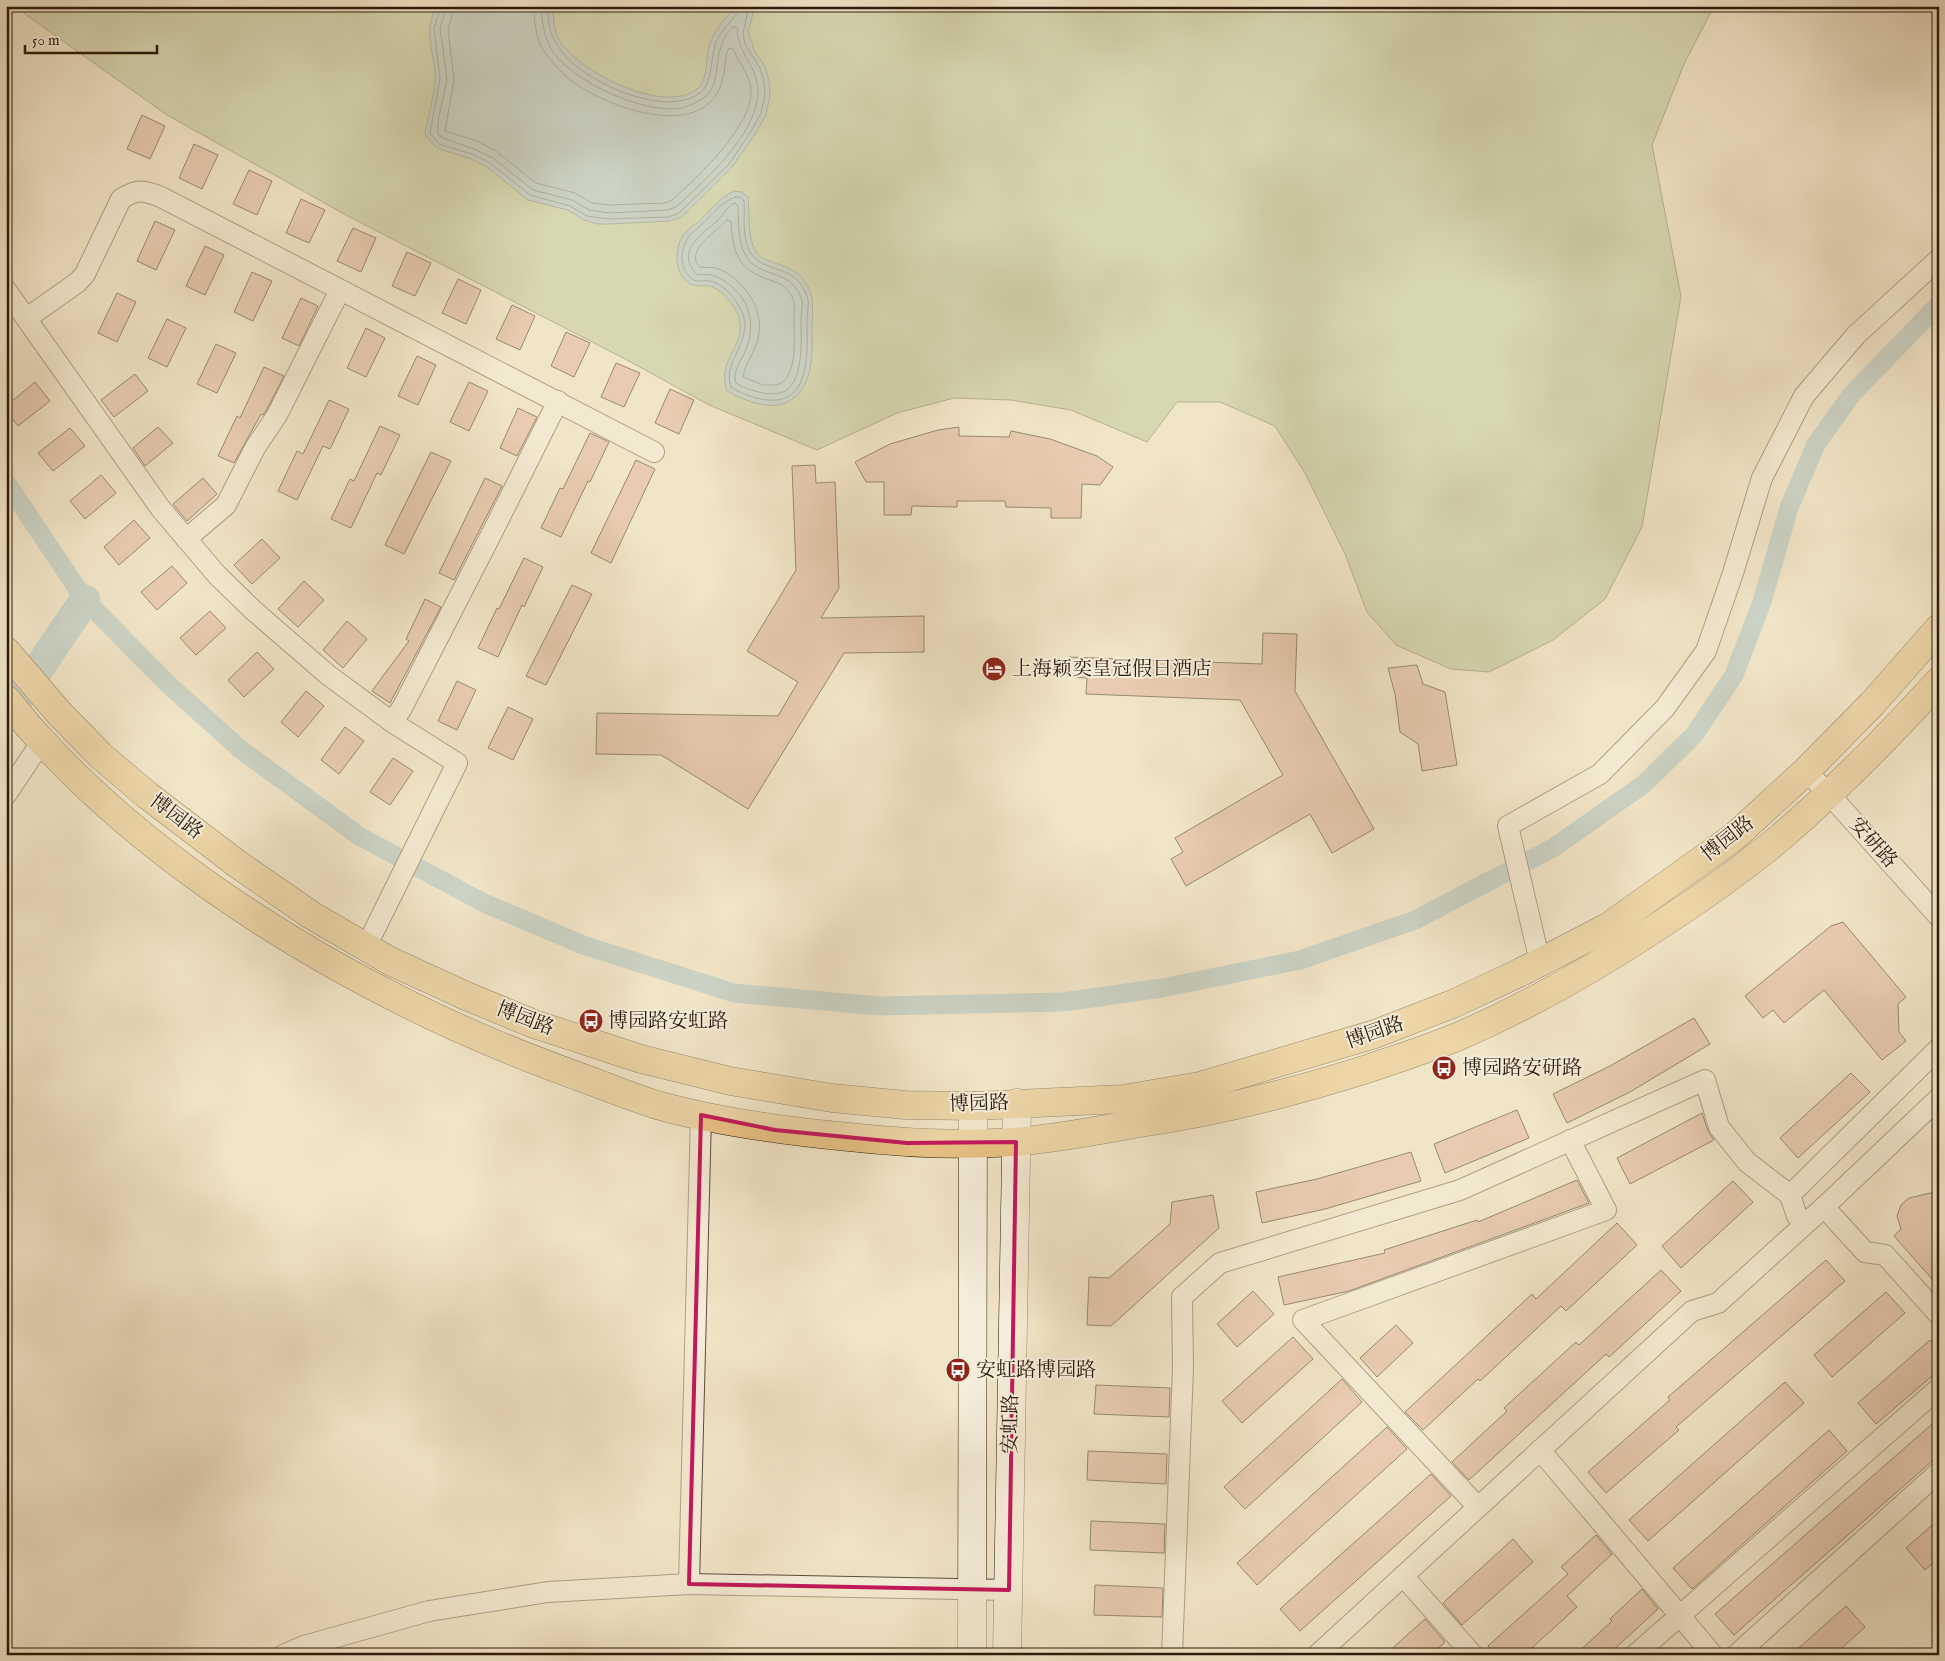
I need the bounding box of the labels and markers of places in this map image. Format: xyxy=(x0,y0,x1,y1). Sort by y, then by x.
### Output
hotel icon: 上海颖奕皇冠假日酒店 xyxy=(981,656,1007,682)
place label: 上海颖奕皇冠假日酒店 xyxy=(1012,657,1212,682)
bus stop icon: 博园路安虹路 xyxy=(578,1008,604,1034)
place label: 博园路安虹路 xyxy=(608,1009,728,1034)
bus stop icon: 博园路安研路 xyxy=(1431,1055,1457,1081)
place label: 博园路安研路 xyxy=(1462,1056,1582,1081)
bus stop icon: 安虹路博园路 xyxy=(945,1357,971,1383)
place label: 安虹路博园路 xyxy=(976,1358,1096,1383)

